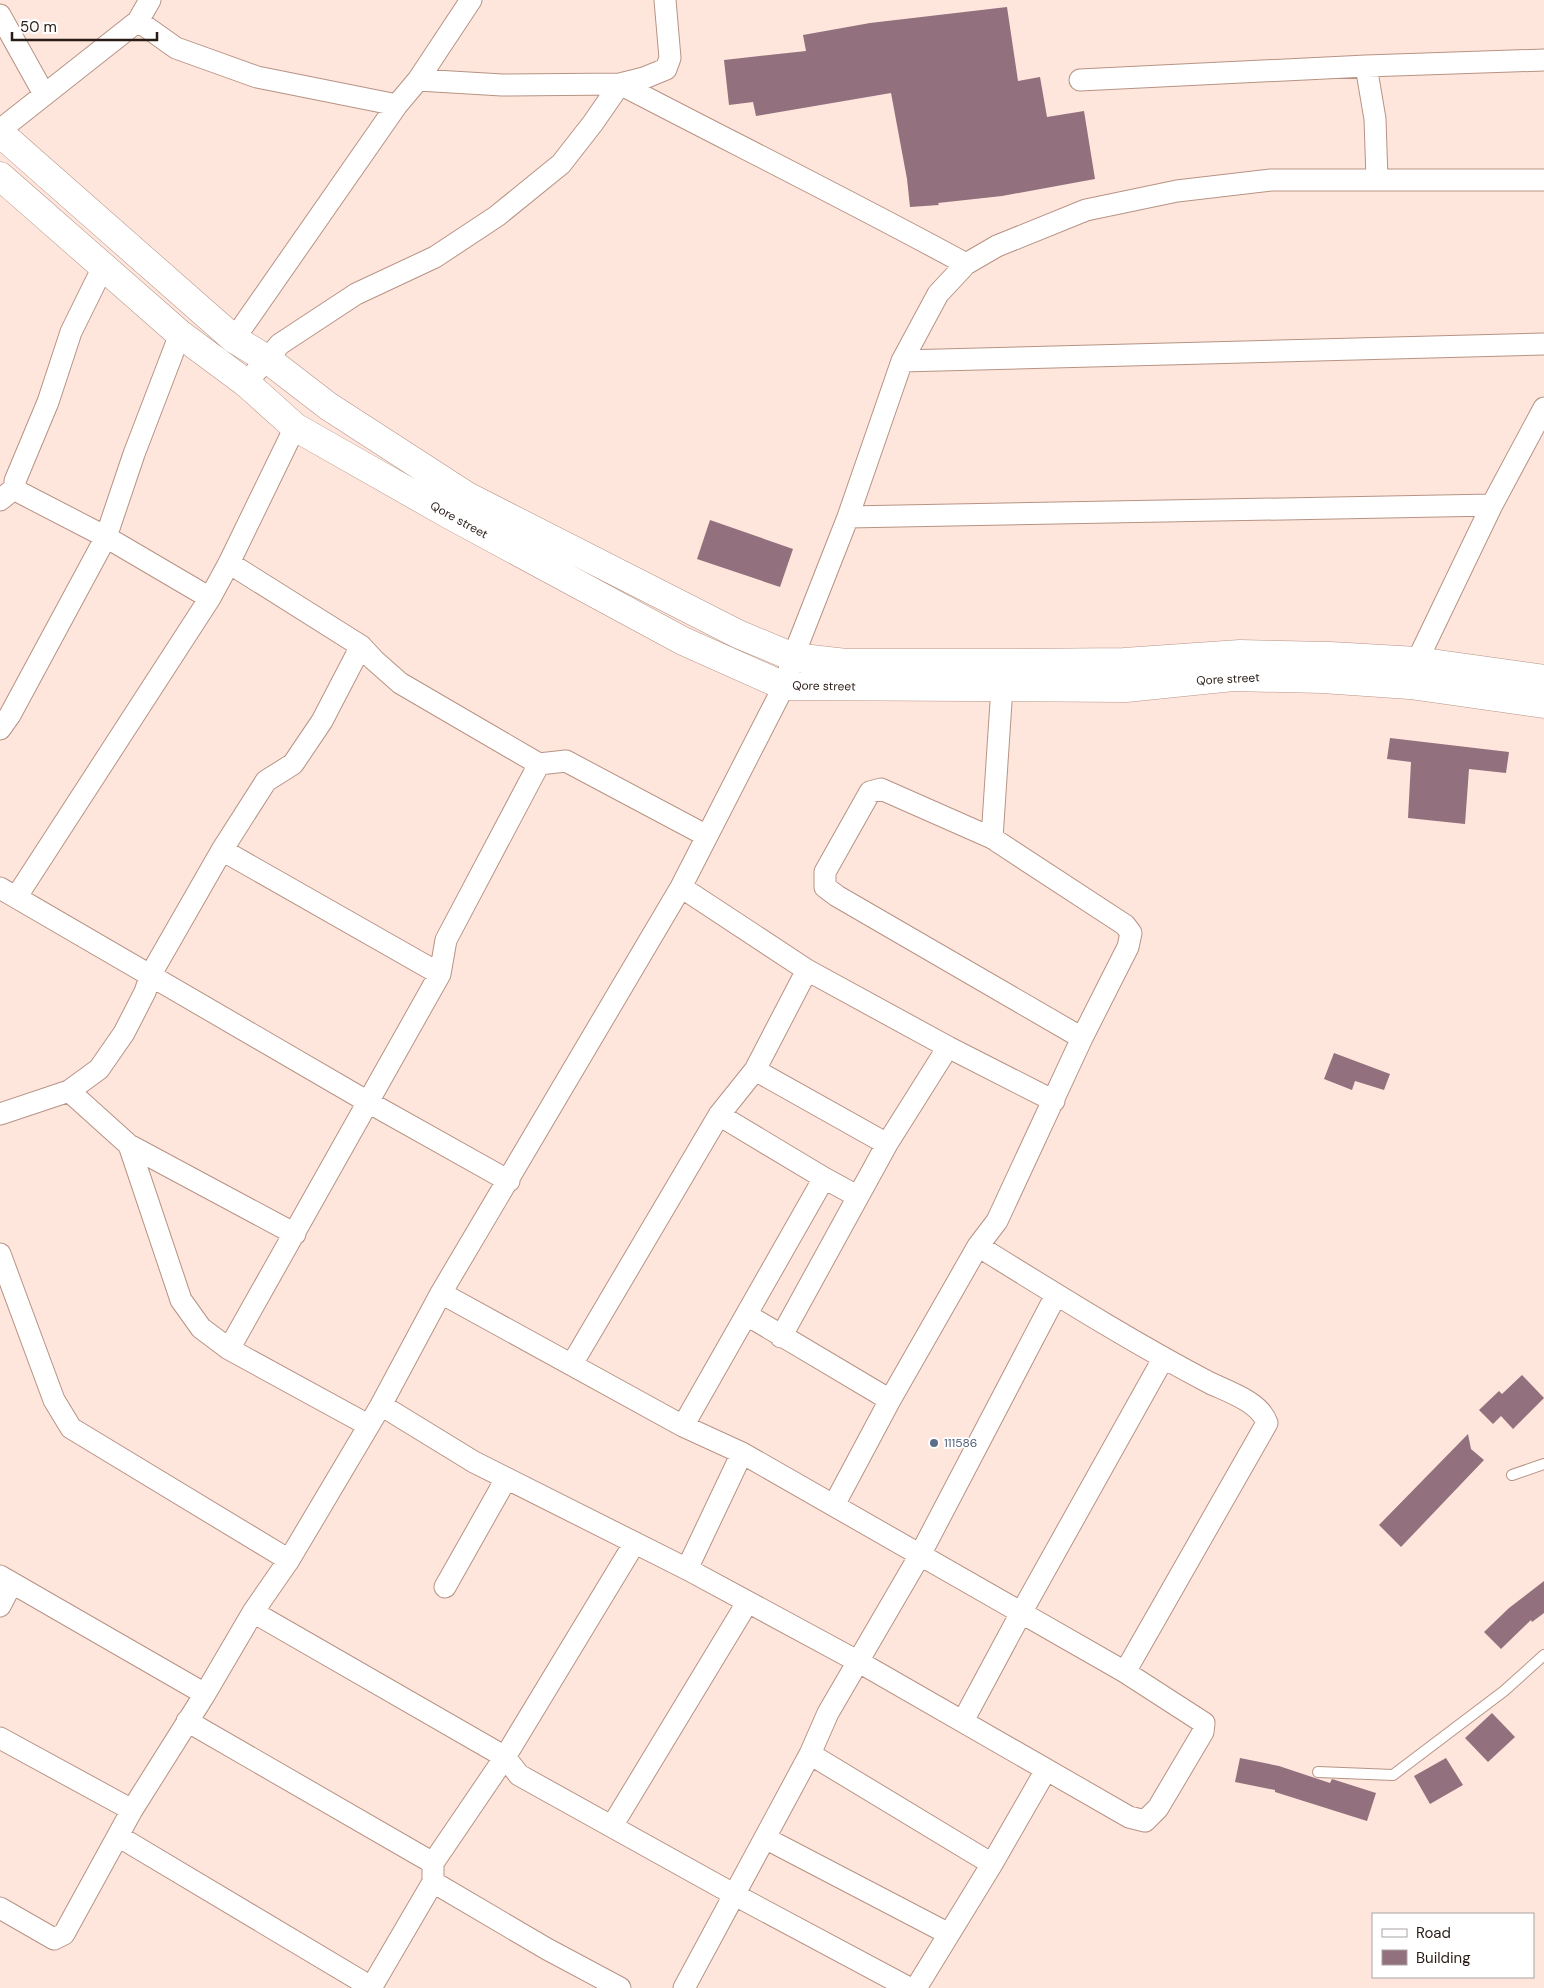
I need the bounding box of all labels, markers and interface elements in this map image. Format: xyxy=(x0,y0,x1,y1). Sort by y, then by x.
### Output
scale bar xyxy=(12,10,158,42)
text: 50 m xyxy=(20,17,57,37)
street label: Qore street xyxy=(427,498,491,543)
street label: Qore street xyxy=(1196,669,1260,689)
street label: Qore street xyxy=(792,677,856,695)
place label: 111586 xyxy=(944,1435,977,1451)
marker: 111586 xyxy=(928,1437,940,1449)
legend xyxy=(1372,1913,1534,1978)
text: Road xyxy=(1416,1923,1451,1943)
text: Building xyxy=(1416,1948,1471,1968)

